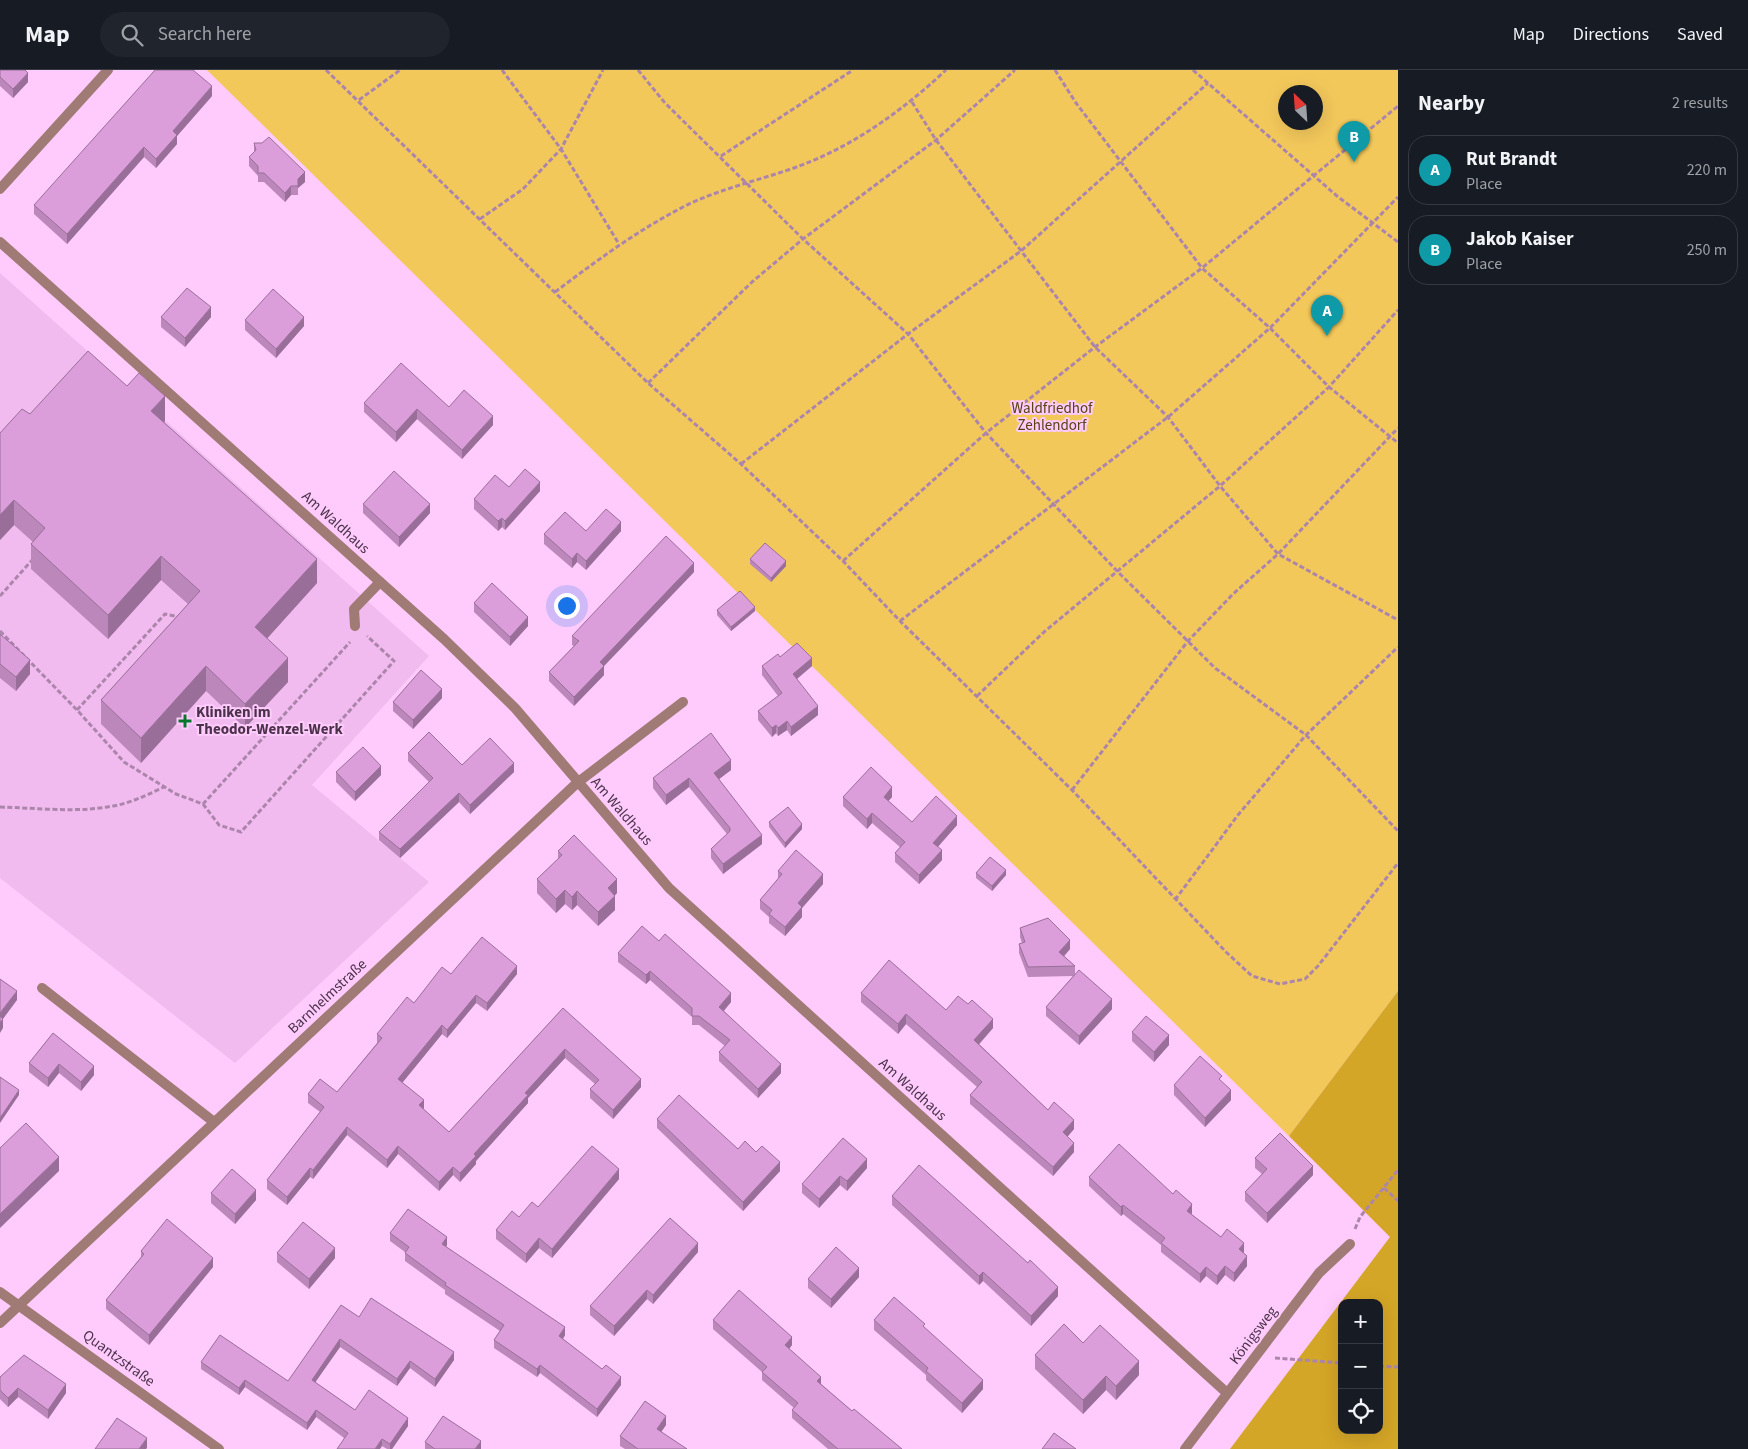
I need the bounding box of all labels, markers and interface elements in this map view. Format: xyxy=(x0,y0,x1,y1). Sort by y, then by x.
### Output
search box xyxy=(100,12,450,57)
text: Map xyxy=(25,17,70,52)
icon: search xyxy=(118,21,146,49)
text: Search here xyxy=(158,21,251,48)
text: Map xyxy=(1513,22,1545,47)
text: Directions xyxy=(1573,22,1649,47)
text: Saved xyxy=(1677,22,1723,47)
north arrow xyxy=(1278,85,1323,130)
text: Nearby xyxy=(1418,88,1485,118)
text: 2 results xyxy=(1672,92,1728,114)
pin: B xyxy=(1338,121,1370,162)
text: Rut Brandt xyxy=(1466,146,1557,173)
text: A xyxy=(1430,159,1440,181)
text: 220 m xyxy=(1687,159,1727,181)
text: Place xyxy=(1466,173,1502,195)
text: Jakob Kaiser xyxy=(1466,226,1574,253)
text: B xyxy=(1430,239,1440,261)
text: 250 m xyxy=(1687,239,1727,261)
text: Place xyxy=(1466,253,1502,275)
pin: A xyxy=(1311,295,1343,336)
park label: Waldfriedhof Zehlendorf xyxy=(1012,398,1093,436)
street label: Am Waldhaus xyxy=(297,486,374,559)
your location xyxy=(554,593,580,619)
place label: Kliniken im Theodor-Wenzel-Werk xyxy=(196,702,343,740)
marker: Kliniken im Theodor-Wenzel-Werk xyxy=(178,714,192,728)
street label: Am Waldhaus xyxy=(586,772,657,850)
street label: Barnhelmstraße xyxy=(283,954,372,1039)
street label: Am Waldhaus xyxy=(874,1053,951,1126)
map controls xyxy=(1338,1299,1383,1434)
button: + xyxy=(1338,1299,1383,1344)
street label: Königsweg xyxy=(1225,1301,1283,1369)
street label: Quantzstraße xyxy=(78,1325,159,1392)
button: − xyxy=(1338,1344,1383,1389)
button: locate xyxy=(1338,1389,1383,1434)

